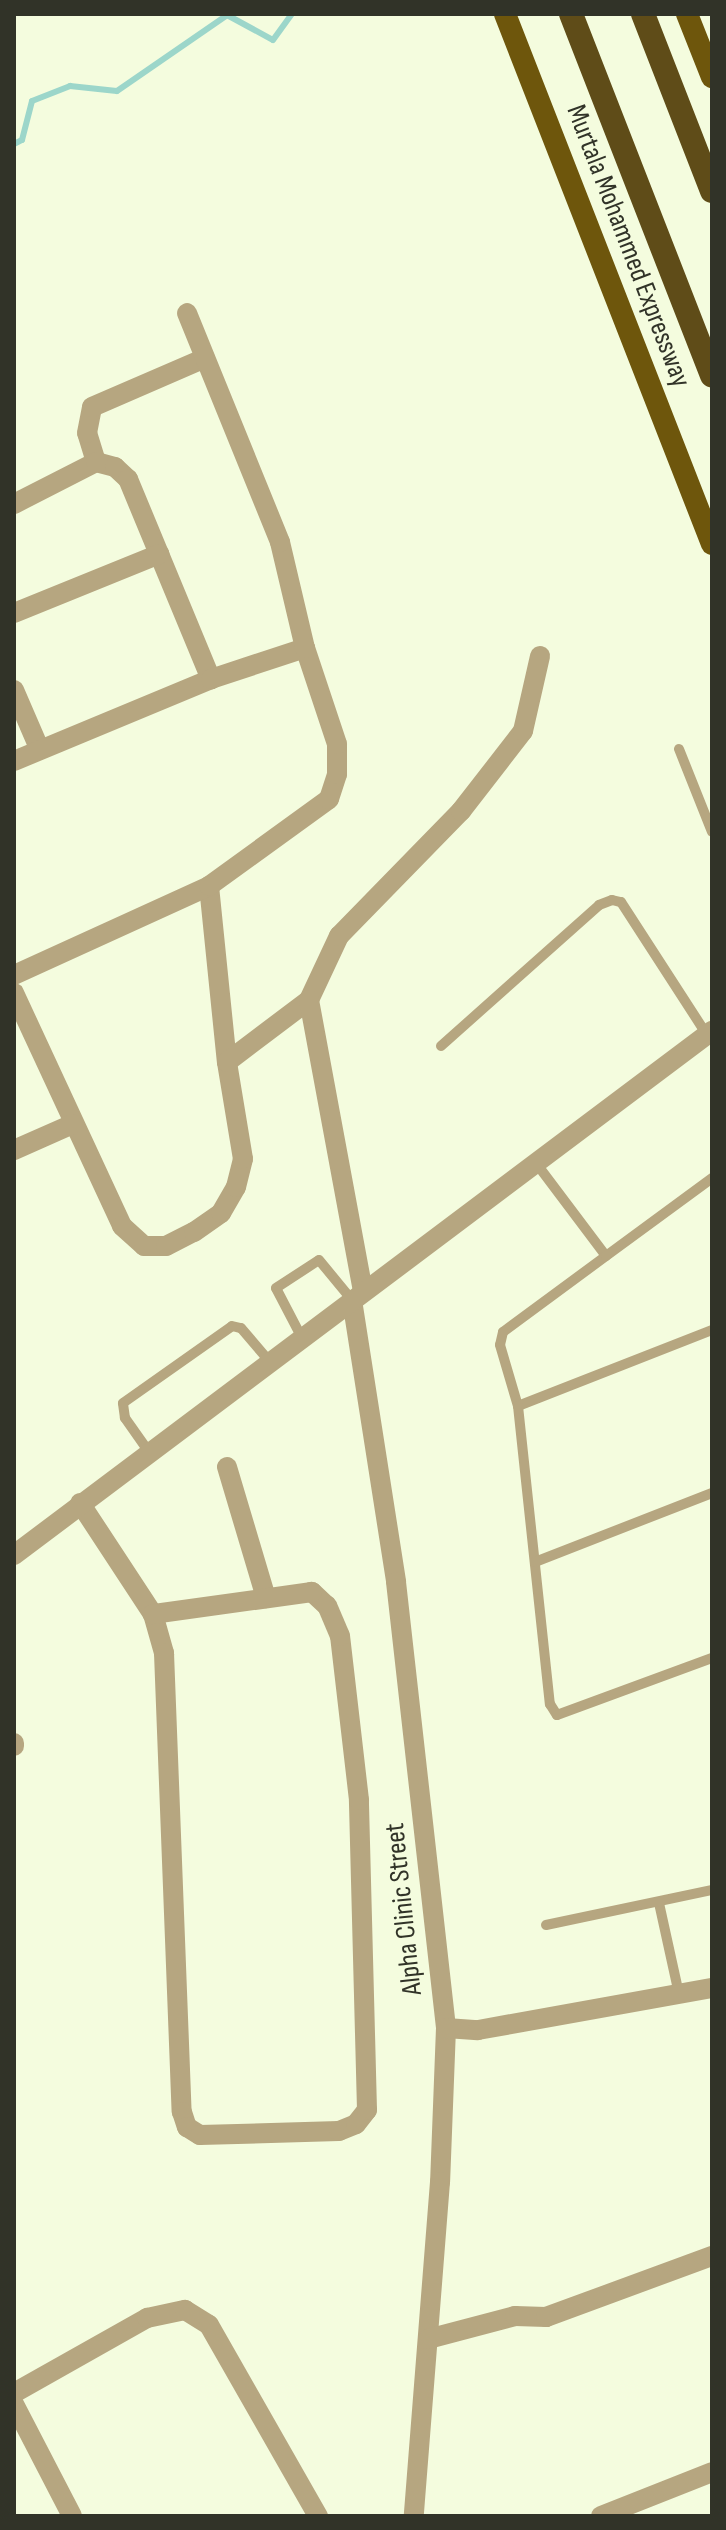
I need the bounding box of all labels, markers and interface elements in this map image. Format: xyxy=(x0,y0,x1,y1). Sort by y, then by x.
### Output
street label: Murtala Mohammed Expressway xyxy=(559,100,697,392)
street label: Alpha Clinic Street xyxy=(378,1821,430,1997)

